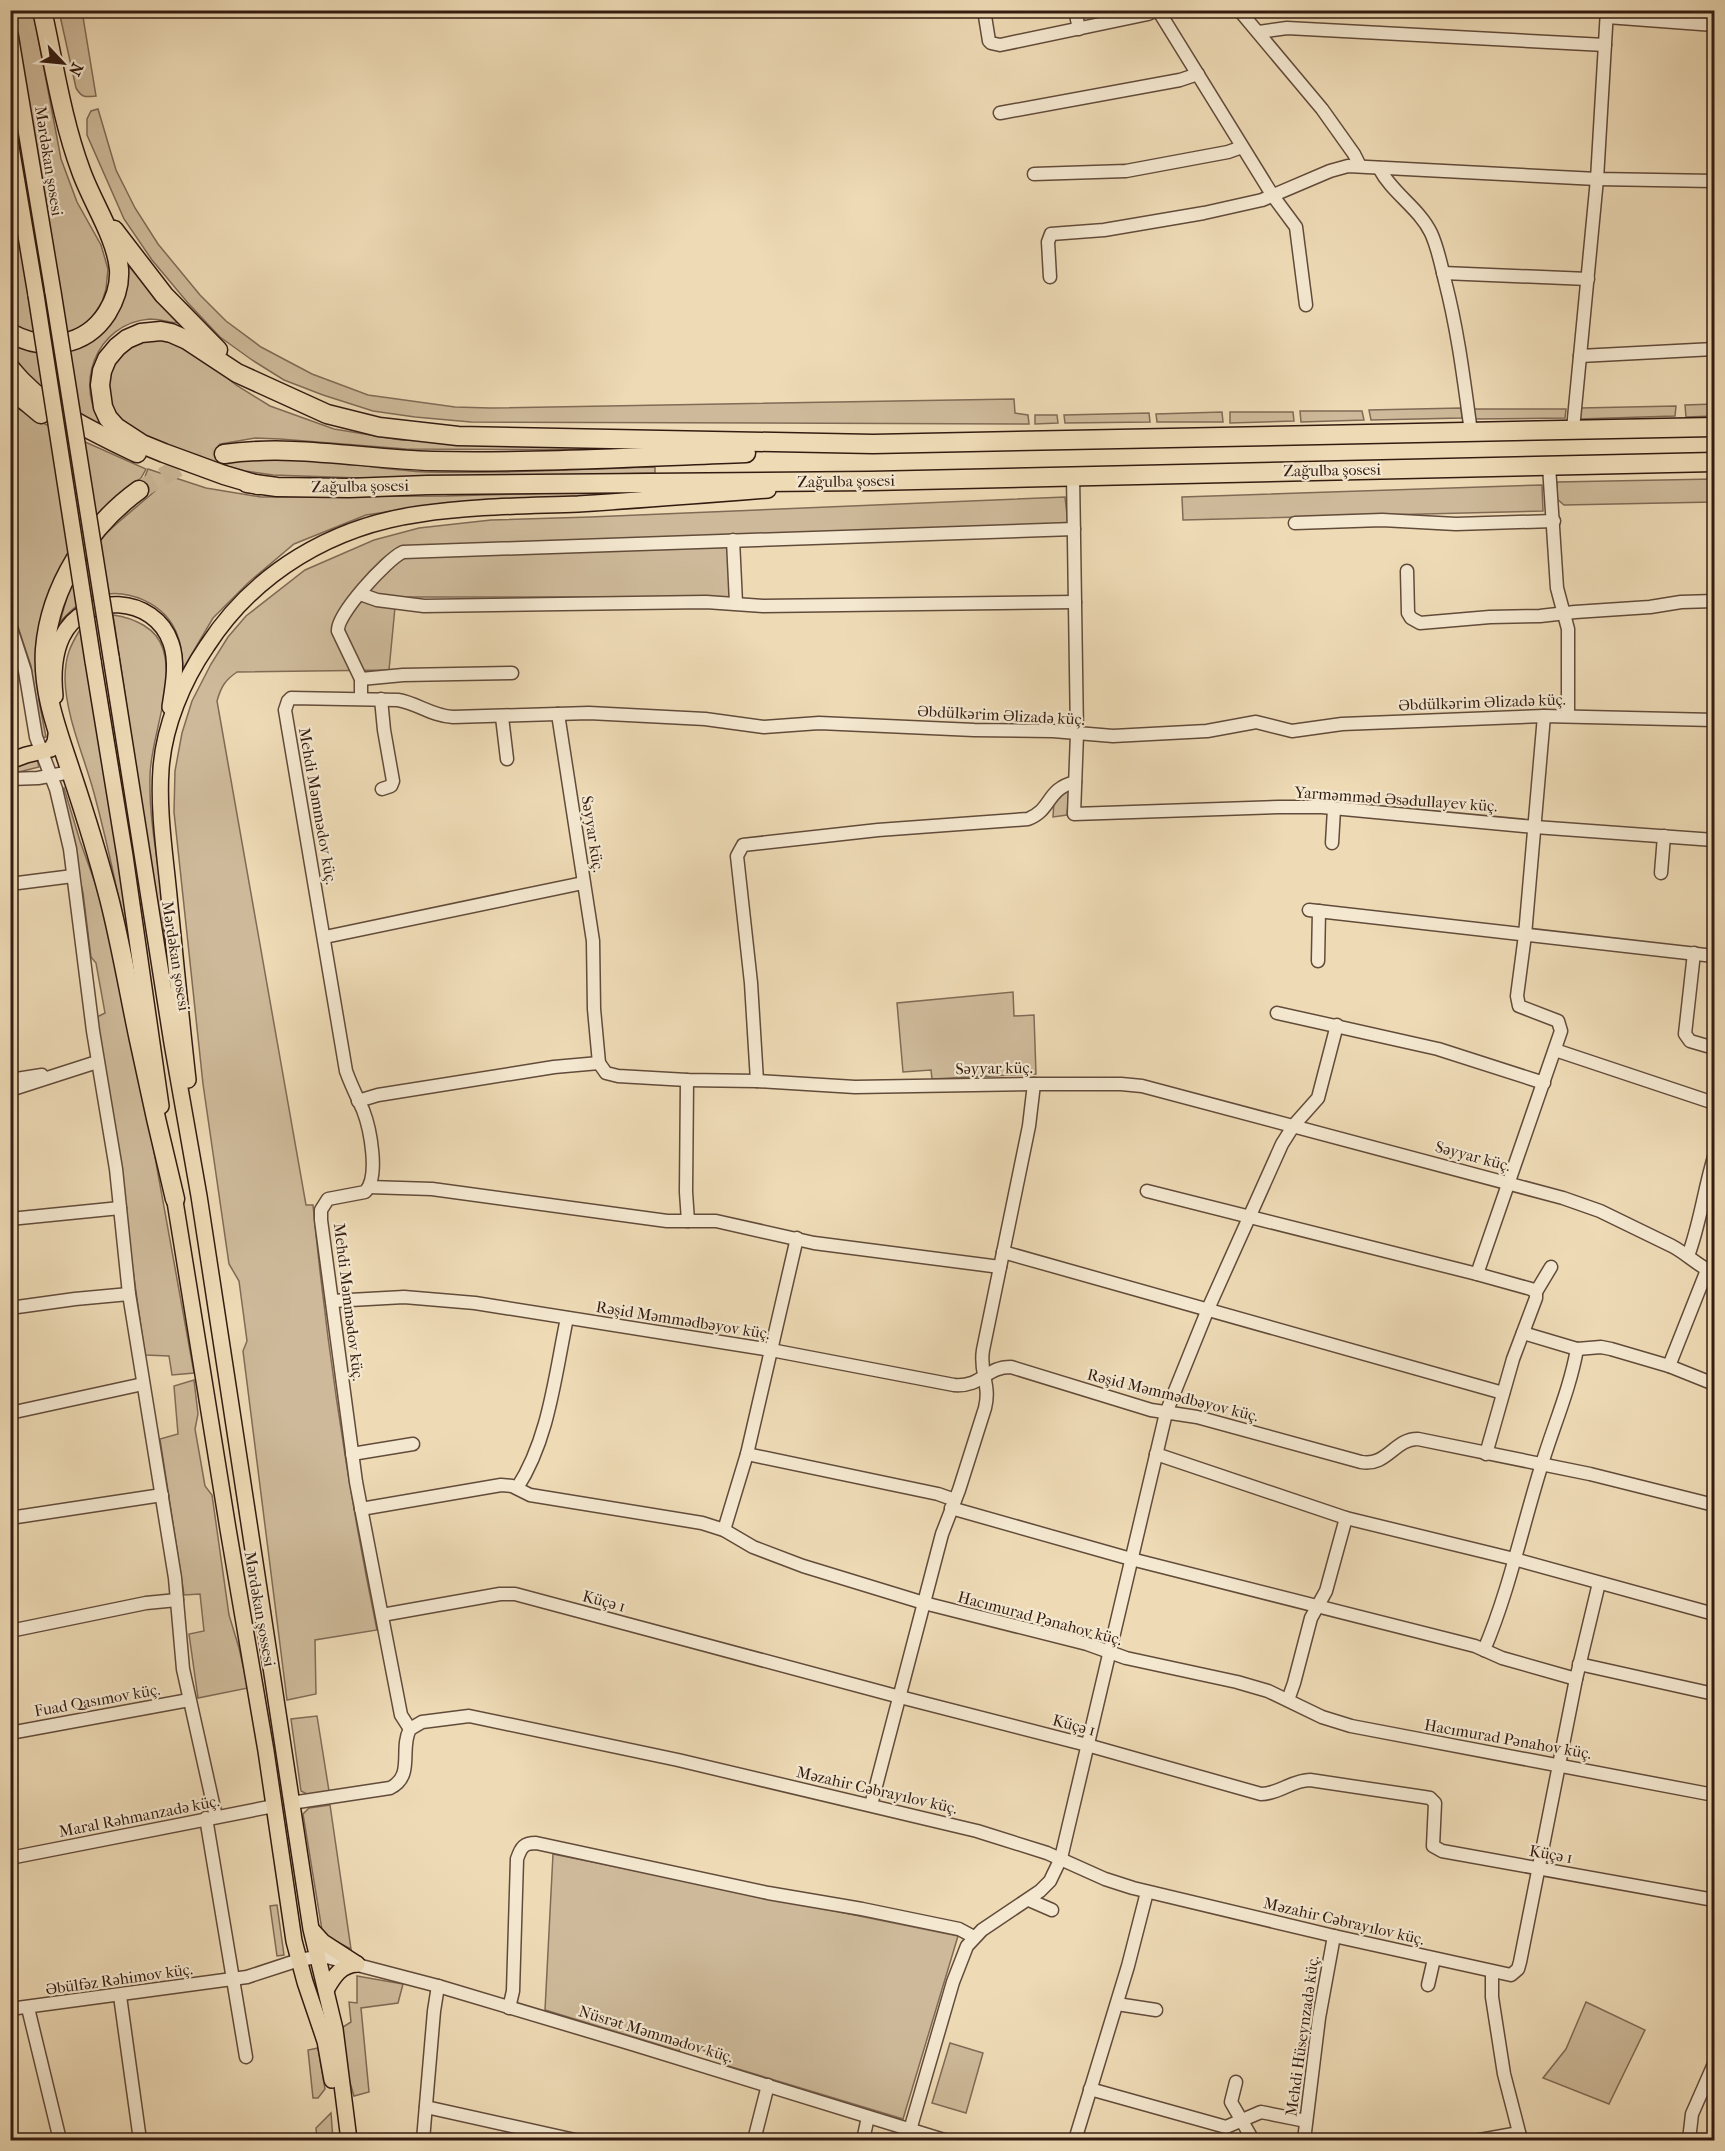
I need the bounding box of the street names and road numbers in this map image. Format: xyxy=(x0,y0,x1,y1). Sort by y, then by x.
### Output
street label: Mərdəkan şosesi xyxy=(30,105,67,218)
street label: Zağulba şosesi xyxy=(1283,460,1381,481)
street label: Zağulba şosesi xyxy=(797,471,895,492)
street label: Zağulba şosesi xyxy=(311,476,409,497)
street label: Əbdülkərim Əlizadə küç. xyxy=(1398,690,1566,714)
street label: Əbdülkərim Əlizadə küç. xyxy=(917,701,1085,729)
street label: Mehdi Məmmədov küç. xyxy=(295,726,341,886)
street label: Yarməmməd Əsədullayev küç. xyxy=(1293,782,1498,816)
street label: Səyyar küç. xyxy=(578,794,608,874)
street label: Mərdəkan şosesi xyxy=(157,900,194,1013)
street label: Səyyar küç. xyxy=(955,1058,1033,1078)
street label: Səyyar küç. xyxy=(1433,1137,1513,1175)
street label: Mehdi Məmmədov küç. xyxy=(330,1222,368,1382)
street label: Rəşid Məmmədbəyov küç. xyxy=(594,1297,771,1344)
street label: Rəşid Məmmədbəyov küç. xyxy=(1085,1365,1261,1426)
street label: Mərdəkan şossesi xyxy=(240,1550,280,1669)
street label: Küçə 1 xyxy=(580,1586,628,1616)
street label: Hacımurad Pənahov küç. xyxy=(956,1587,1124,1649)
street label: Fuad Qasımov küç. xyxy=(33,1680,161,1720)
street label: Küçə 1 xyxy=(1050,1710,1098,1740)
street label: Hacımurad Pənahov küç. xyxy=(1423,1715,1593,1763)
street label: Məzahir Cəbrayılov küç. xyxy=(795,1762,959,1818)
street label: Maral Rəhmanzadə küç. xyxy=(57,1791,221,1841)
street label: Küçə 1 xyxy=(1528,1841,1574,1867)
street label: Məzahir Cəbrayılov küç. xyxy=(1262,1893,1426,1949)
street label: Mehdi Hüseynzadə küç. xyxy=(1281,1954,1323,2118)
street label: Əbülfəz Rəhimov küç. xyxy=(44,1959,194,1999)
street label: Nüsrət Məmmədov küç. xyxy=(576,2001,736,2067)

